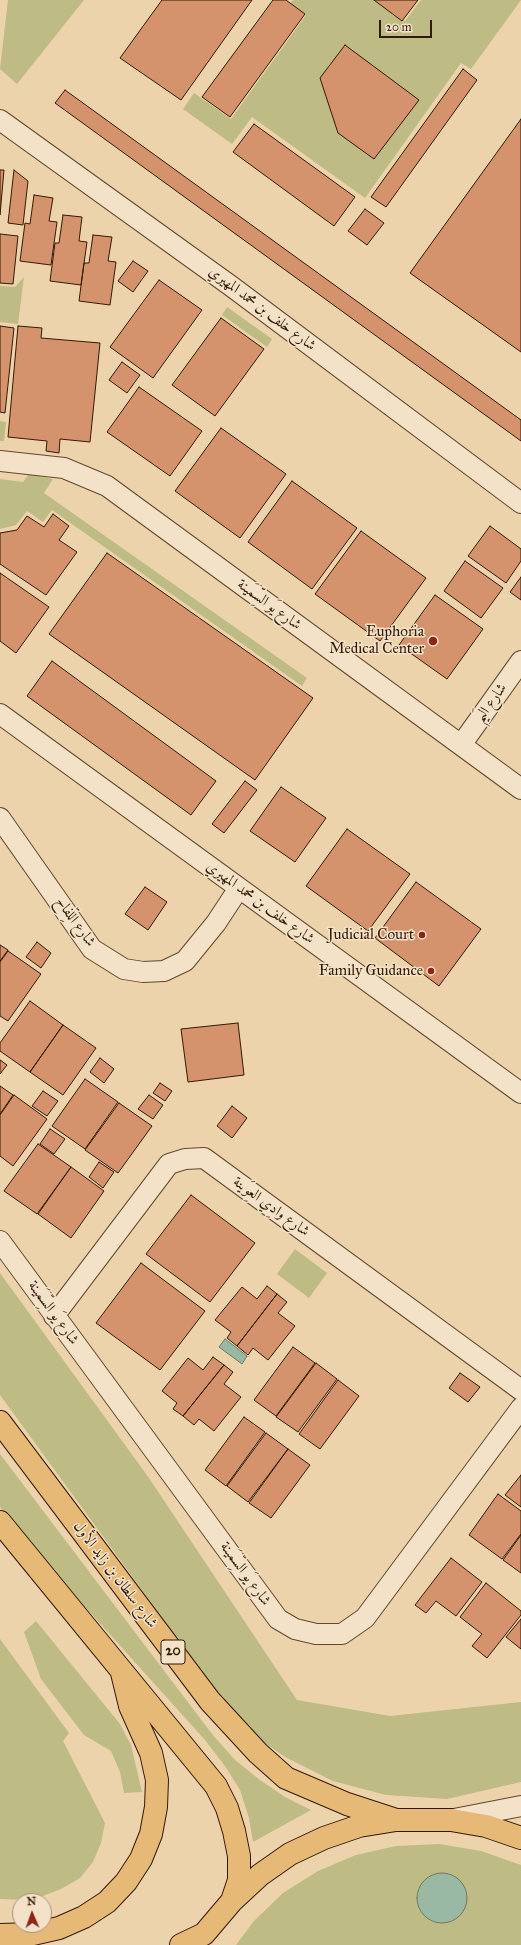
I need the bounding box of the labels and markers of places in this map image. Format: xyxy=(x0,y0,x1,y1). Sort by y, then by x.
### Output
place label: Euphoria Medical Center xyxy=(329,623,424,658)
marker: Euphoria Medical Center xyxy=(427,635,439,647)
place label: Judicial Court xyxy=(328,926,414,944)
marker: Judicial Court xyxy=(417,930,427,940)
place label: Family Guidance xyxy=(319,962,423,980)
marker: Family Guidance xyxy=(426,966,436,976)

